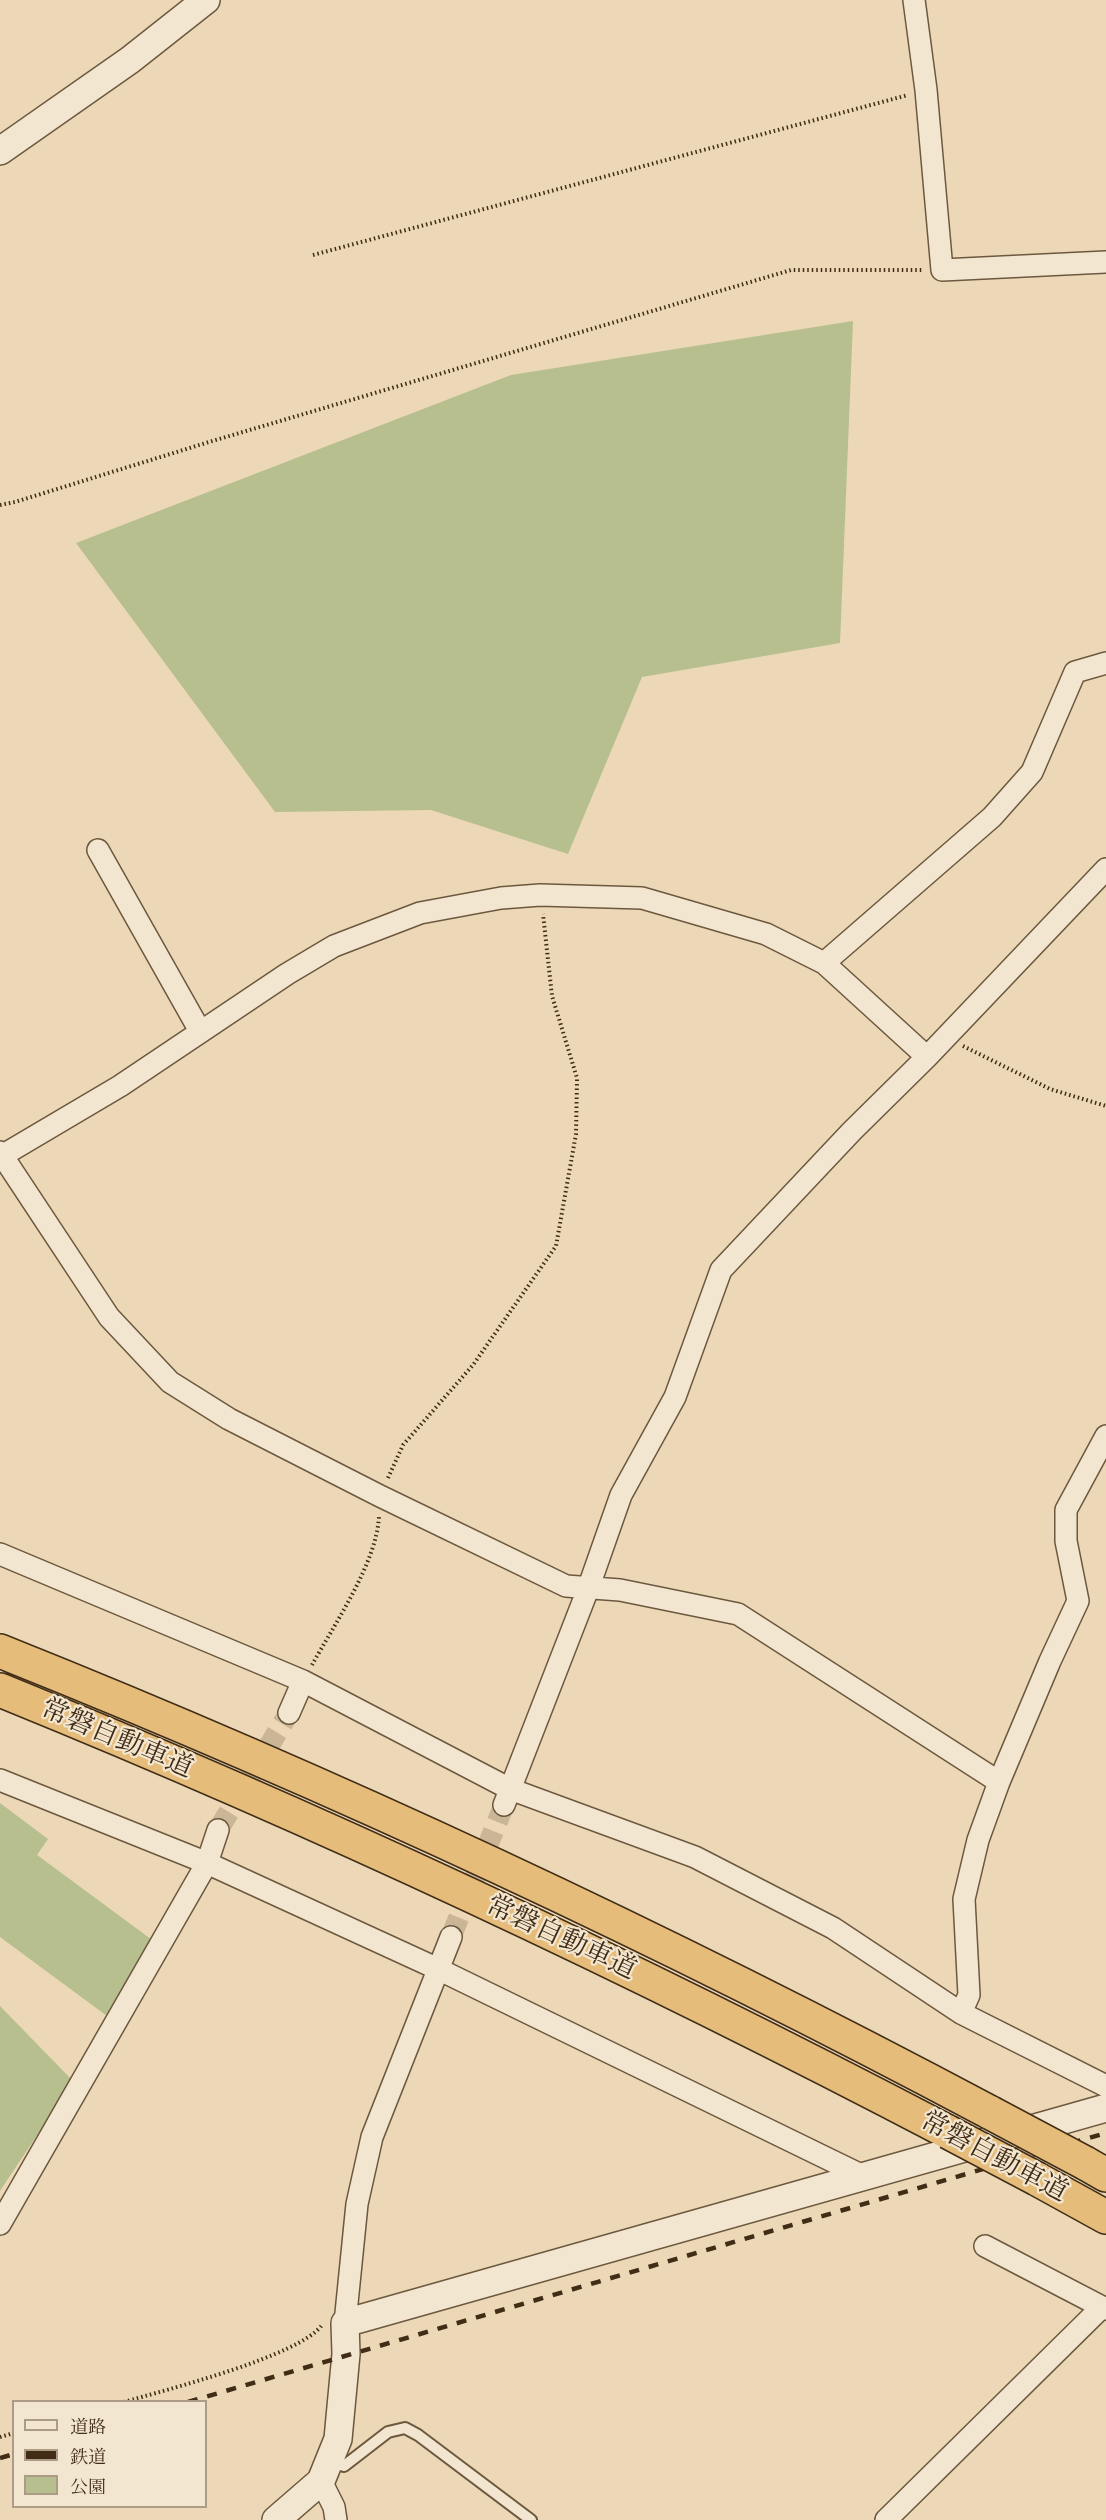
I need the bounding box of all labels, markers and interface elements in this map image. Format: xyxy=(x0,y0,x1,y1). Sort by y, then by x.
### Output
street label: 常磐自動車道 xyxy=(36,1692,198,1786)
street label: 常磐自動車道 xyxy=(481,1889,641,1987)
street label: 常磐自動車道 xyxy=(915,2105,1073,2209)
legend xyxy=(12,2400,207,2508)
text: 道路 xyxy=(70,2415,106,2438)
text: 鉄道 xyxy=(70,2445,106,2468)
text: 公園 xyxy=(70,2475,106,2498)

